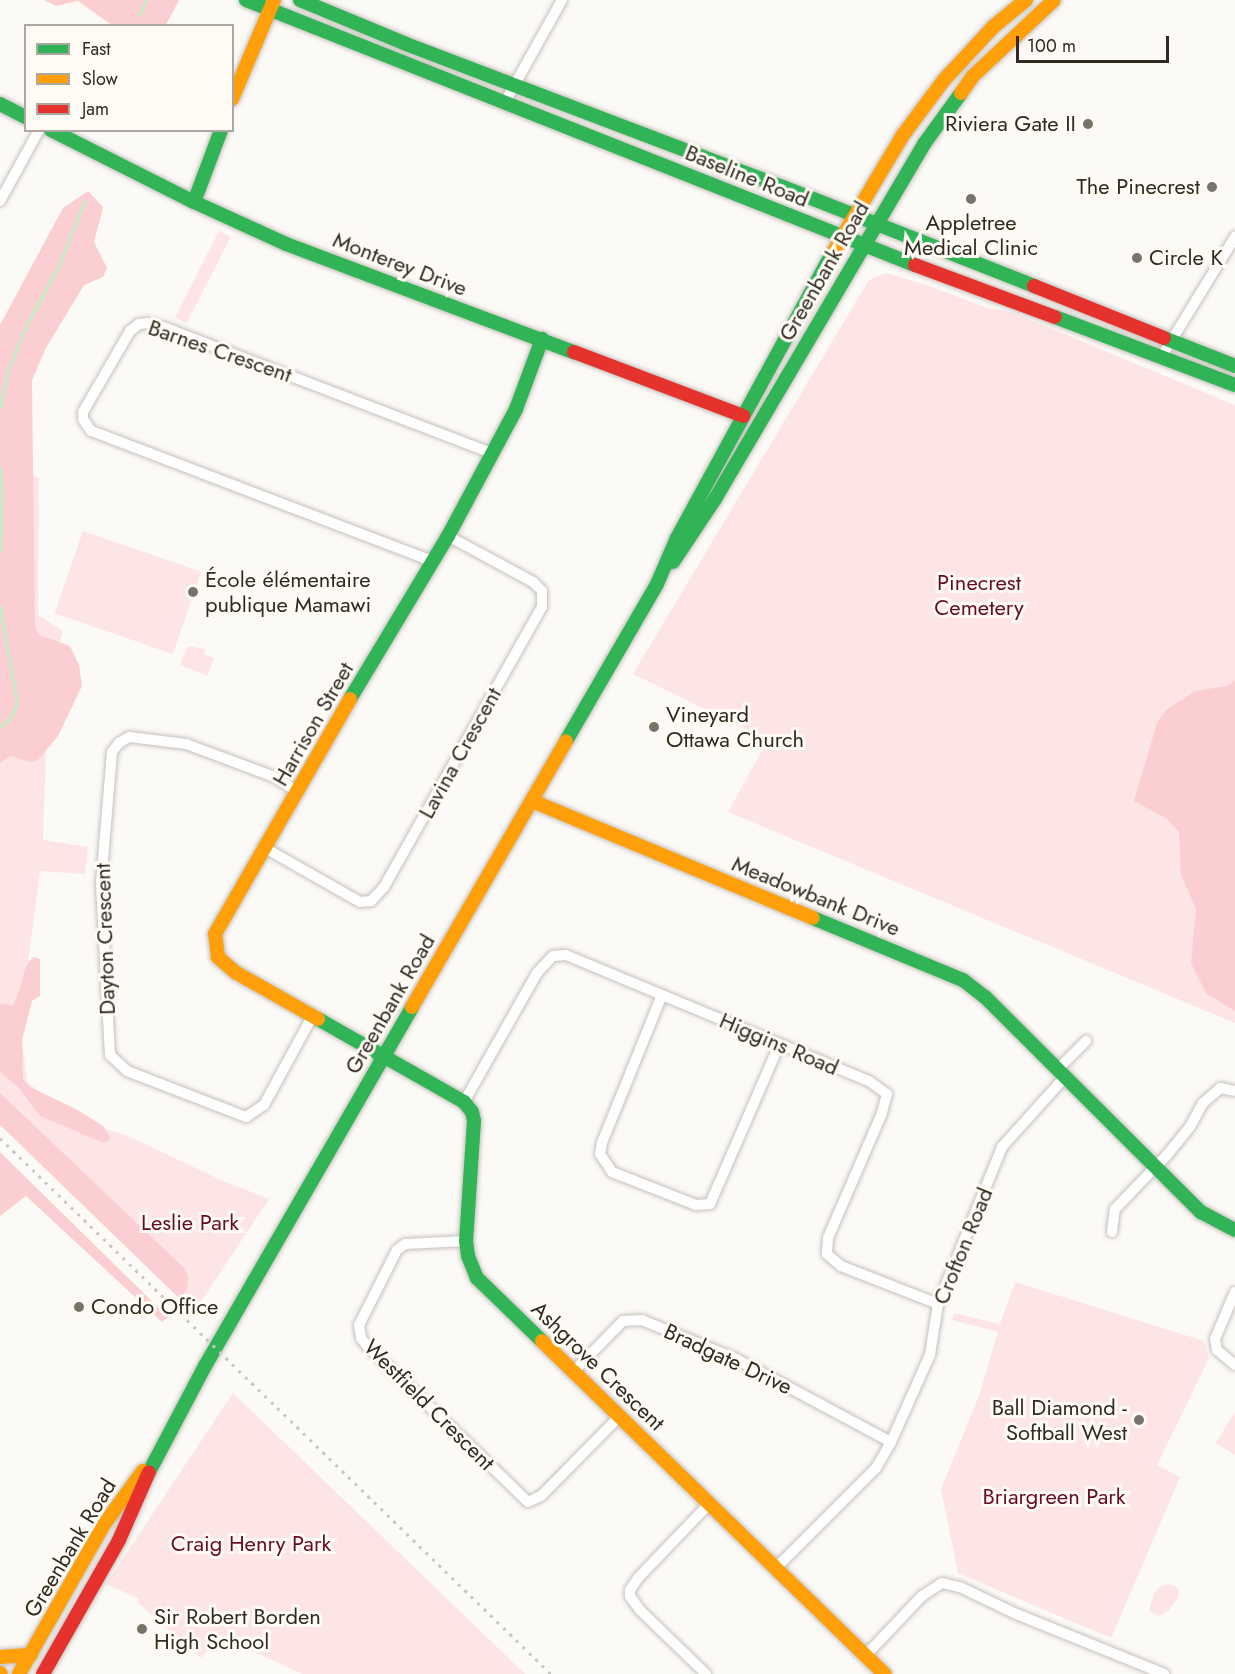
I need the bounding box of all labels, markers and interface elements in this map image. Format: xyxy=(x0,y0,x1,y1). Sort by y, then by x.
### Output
legend xyxy=(24,24,234,132)
scale bar xyxy=(1019,24,1172,62)
text: 100 m xyxy=(1027,33,1076,59)
text: Fast xyxy=(82,36,111,62)
text: Slow xyxy=(82,66,118,92)
text: Jam xyxy=(82,96,109,122)
place label: Riviera Gate II xyxy=(945,111,1076,137)
marker: Riviera Gate II xyxy=(1081,117,1095,131)
street label: Baseline Road xyxy=(681,139,813,213)
place label: The Pinecrest xyxy=(1076,174,1200,200)
marker: The Pinecrest xyxy=(1205,180,1219,194)
marker: Appletree Medical Clinic xyxy=(964,192,978,206)
street label: Greenbank Road xyxy=(773,196,875,346)
place label: Appletree Medical Clinic xyxy=(904,209,1038,260)
street label: Monterey Drive xyxy=(329,226,471,302)
place label: Circle K xyxy=(1149,245,1223,271)
marker: Circle K xyxy=(1130,251,1144,265)
street label: Barnes Crescent xyxy=(145,314,295,388)
place label: École élémentaire publique Mamawi xyxy=(205,566,371,618)
park label: Pinecrest Cemetery xyxy=(934,569,1024,620)
marker: École élémentaire publique Mamawi xyxy=(186,585,200,599)
street label: Harrison Street xyxy=(267,657,359,791)
street label: Lavina Crescent xyxy=(413,683,507,823)
place label: Vineyard Ottawa Church xyxy=(666,701,804,752)
marker: Vineyard Ottawa Church xyxy=(647,720,661,734)
street label: Meadowbank Drive xyxy=(728,850,904,942)
street label: Dayton Crescent xyxy=(89,863,121,1015)
street label: Greenbank Road xyxy=(339,929,441,1079)
street label: Higgins Road xyxy=(716,1007,842,1081)
street label: Crofton Road xyxy=(928,1184,998,1308)
park label: Leslie Park xyxy=(141,1210,239,1236)
place label: Condo Office xyxy=(91,1294,218,1320)
street label: Ashgrove Crescent xyxy=(526,1296,670,1436)
marker: Condo Office xyxy=(72,1300,86,1314)
street label: Bradgate Drive xyxy=(660,1318,796,1400)
street label: Westfield Crescent xyxy=(358,1334,500,1476)
place label: Ball Diamond - Softball West xyxy=(992,1394,1127,1446)
marker: Ball Diamond - Softball West xyxy=(1132,1413,1146,1427)
street label: Greenbank Road xyxy=(18,1474,122,1622)
park label: Briargreen Park xyxy=(982,1484,1126,1510)
park label: Craig Henry Park xyxy=(171,1531,331,1557)
place label: Sir Robert Borden High School xyxy=(154,1603,321,1654)
marker: Sir Robert Borden High School xyxy=(135,1622,149,1636)

